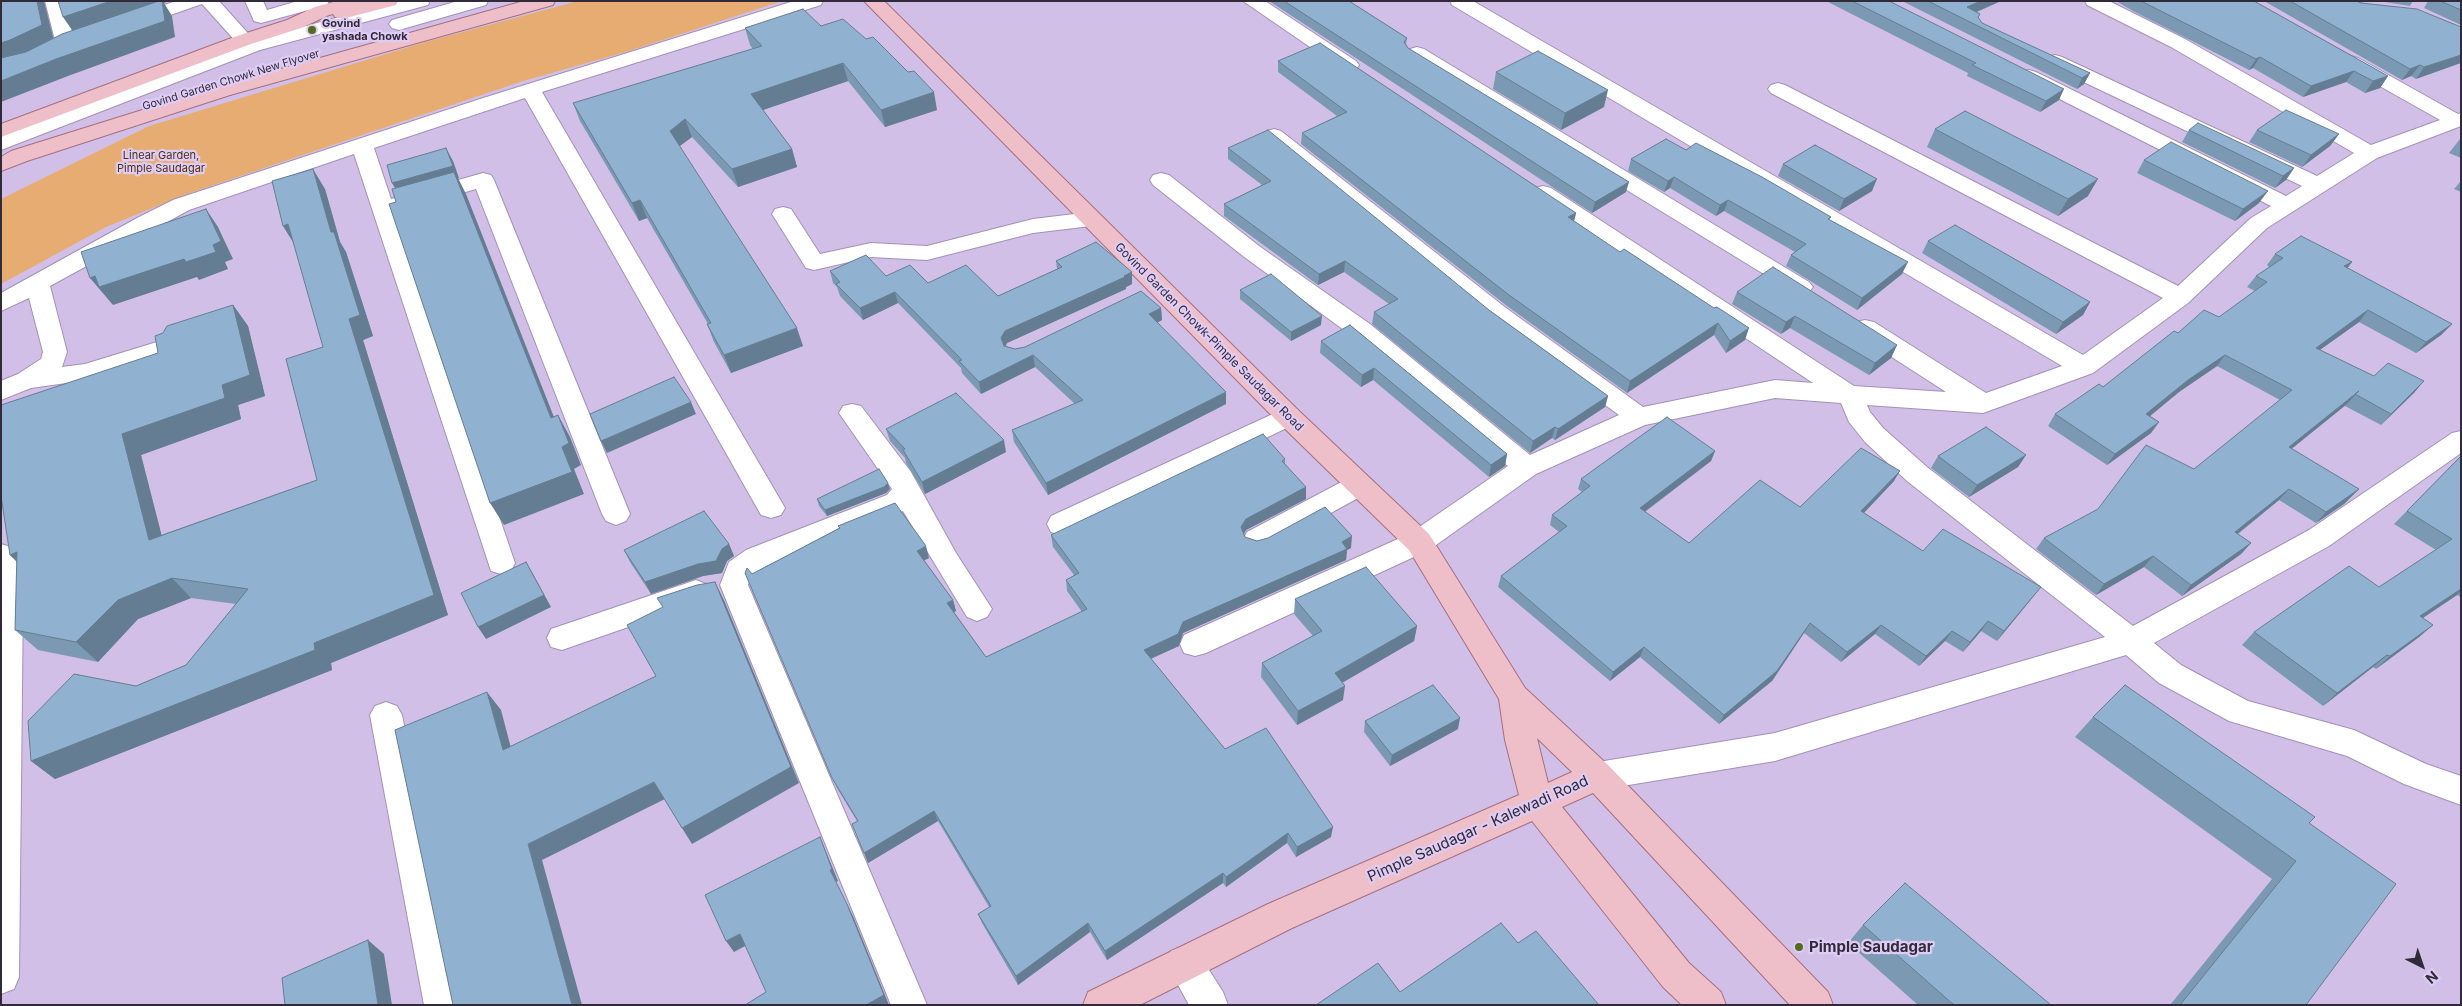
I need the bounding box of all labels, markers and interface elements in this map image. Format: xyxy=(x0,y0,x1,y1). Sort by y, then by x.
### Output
place label: Govind yashada Chowk xyxy=(322,17,408,43)
marker: Govind yashada Chowk xyxy=(306,24,318,36)
street label: Govind Garden Chowk New Flyover xyxy=(141,47,321,113)
park label: Linear Garden, Pimple Saudagar xyxy=(117,149,205,175)
street label: Govind Garden Chowk-Pimple Saudagar Road xyxy=(1112,240,1306,434)
street label: Pimple Saudagar - Kalewadi Road xyxy=(1365,772,1591,886)
place label: Pimple Saudagar xyxy=(1809,938,1933,956)
marker: Pimple Saudagar xyxy=(1793,941,1805,953)
north arrow xyxy=(2397,941,2447,991)
text: N xyxy=(2423,968,2442,988)

